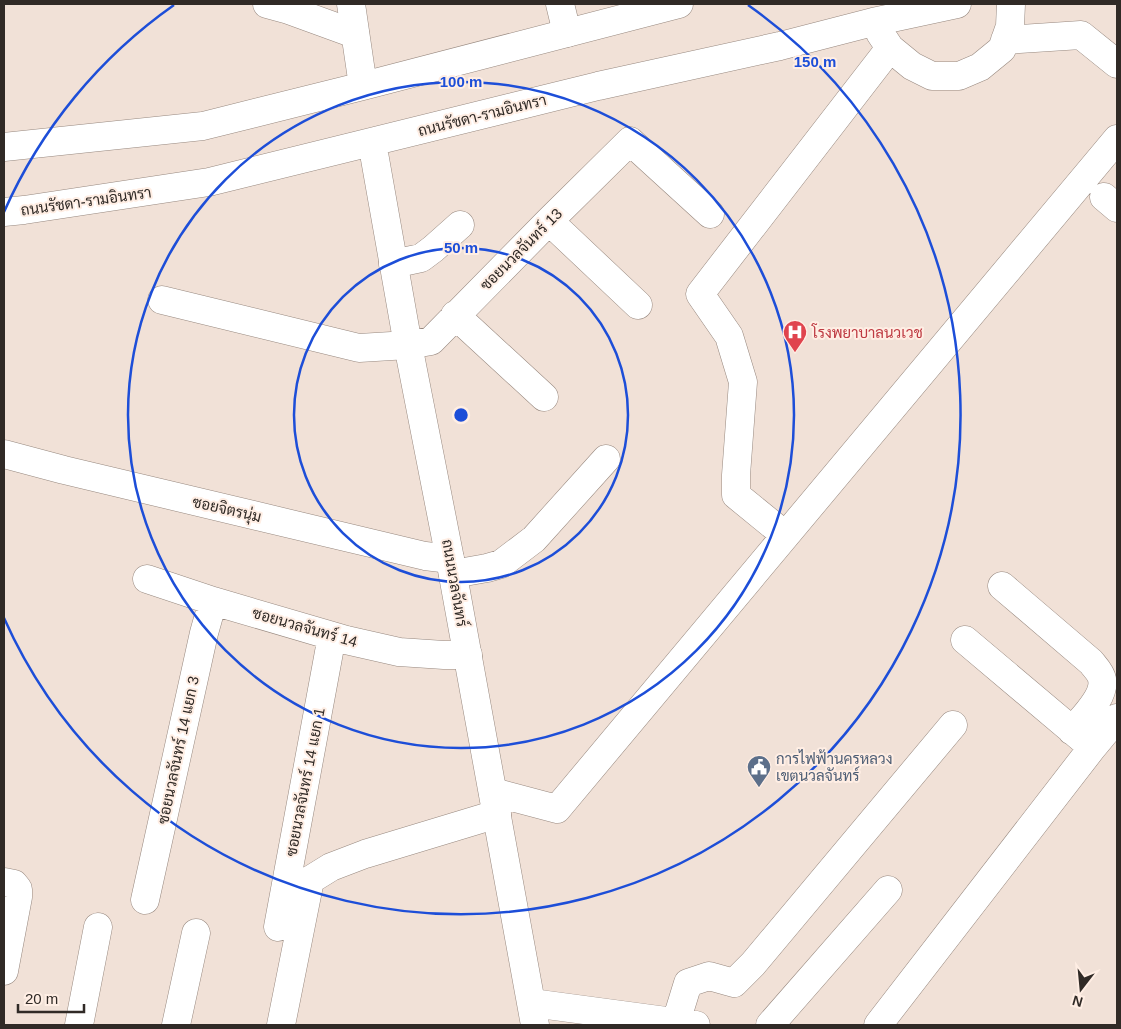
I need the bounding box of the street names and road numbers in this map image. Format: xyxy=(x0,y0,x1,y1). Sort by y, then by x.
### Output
street label: ถนนรัชดา-รามอินทรา xyxy=(416,91,548,139)
street label: ถนนรัชดา-รามอินทรา xyxy=(20,183,152,219)
street label: ซอยนวลจันทร์ 13 xyxy=(476,204,565,293)
street label: ซอยจิตรนุ่ม xyxy=(190,492,263,528)
street label: ถนนนวลจันทร์ xyxy=(439,538,472,628)
street label: ซอยนวลจันทร์ 14 xyxy=(251,603,360,650)
street label: ซอยนวลจันทร์ 14 แยก 3 xyxy=(153,674,202,826)
street label: ซอยนวลจันทร์ 14 แยก 1 xyxy=(281,706,328,858)

